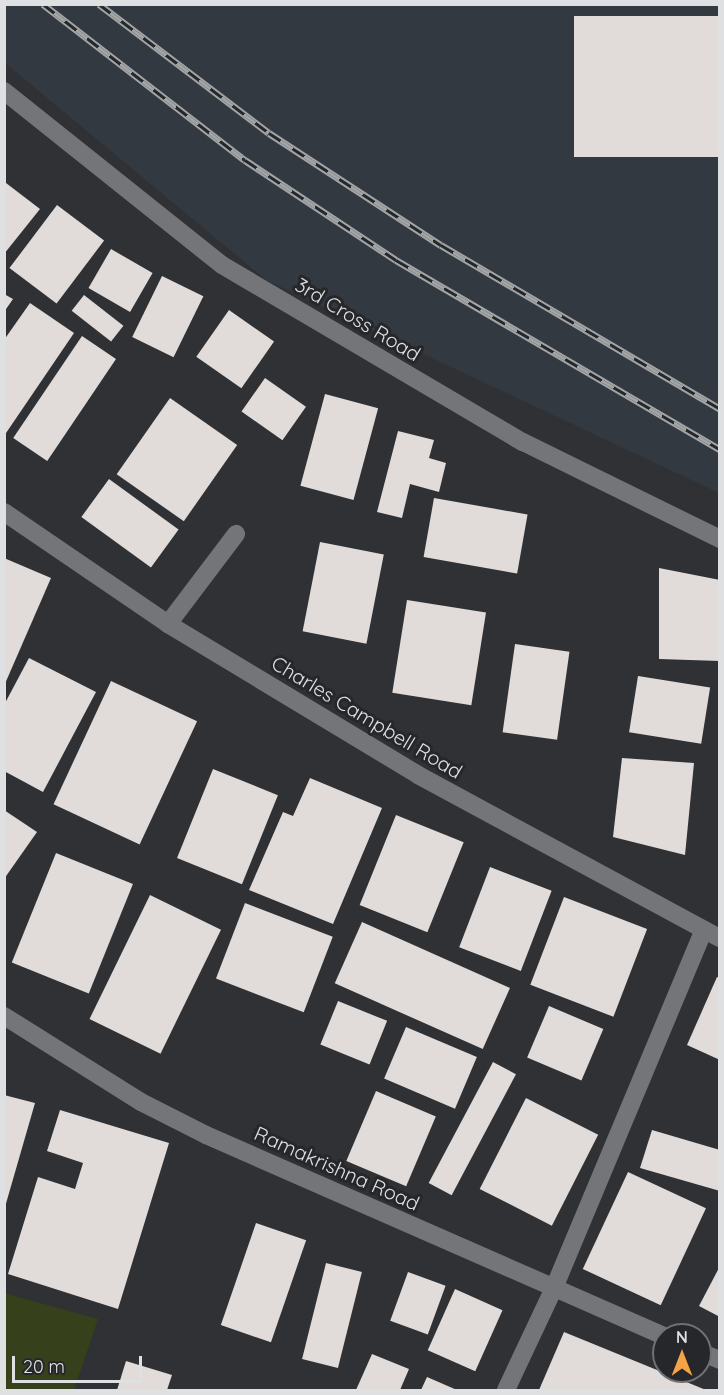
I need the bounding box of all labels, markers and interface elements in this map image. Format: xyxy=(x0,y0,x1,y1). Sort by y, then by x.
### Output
street label: 3rd Cross Road xyxy=(291,272,425,366)
street label: Charles Campbell Road xyxy=(267,651,467,783)
street label: Ramakrishna Road xyxy=(251,1121,423,1215)
north arrow xyxy=(652,1323,712,1383)
text: N xyxy=(676,1327,688,1347)
scale bar xyxy=(15,1344,146,1382)
text: 20 m xyxy=(23,1355,65,1378)

